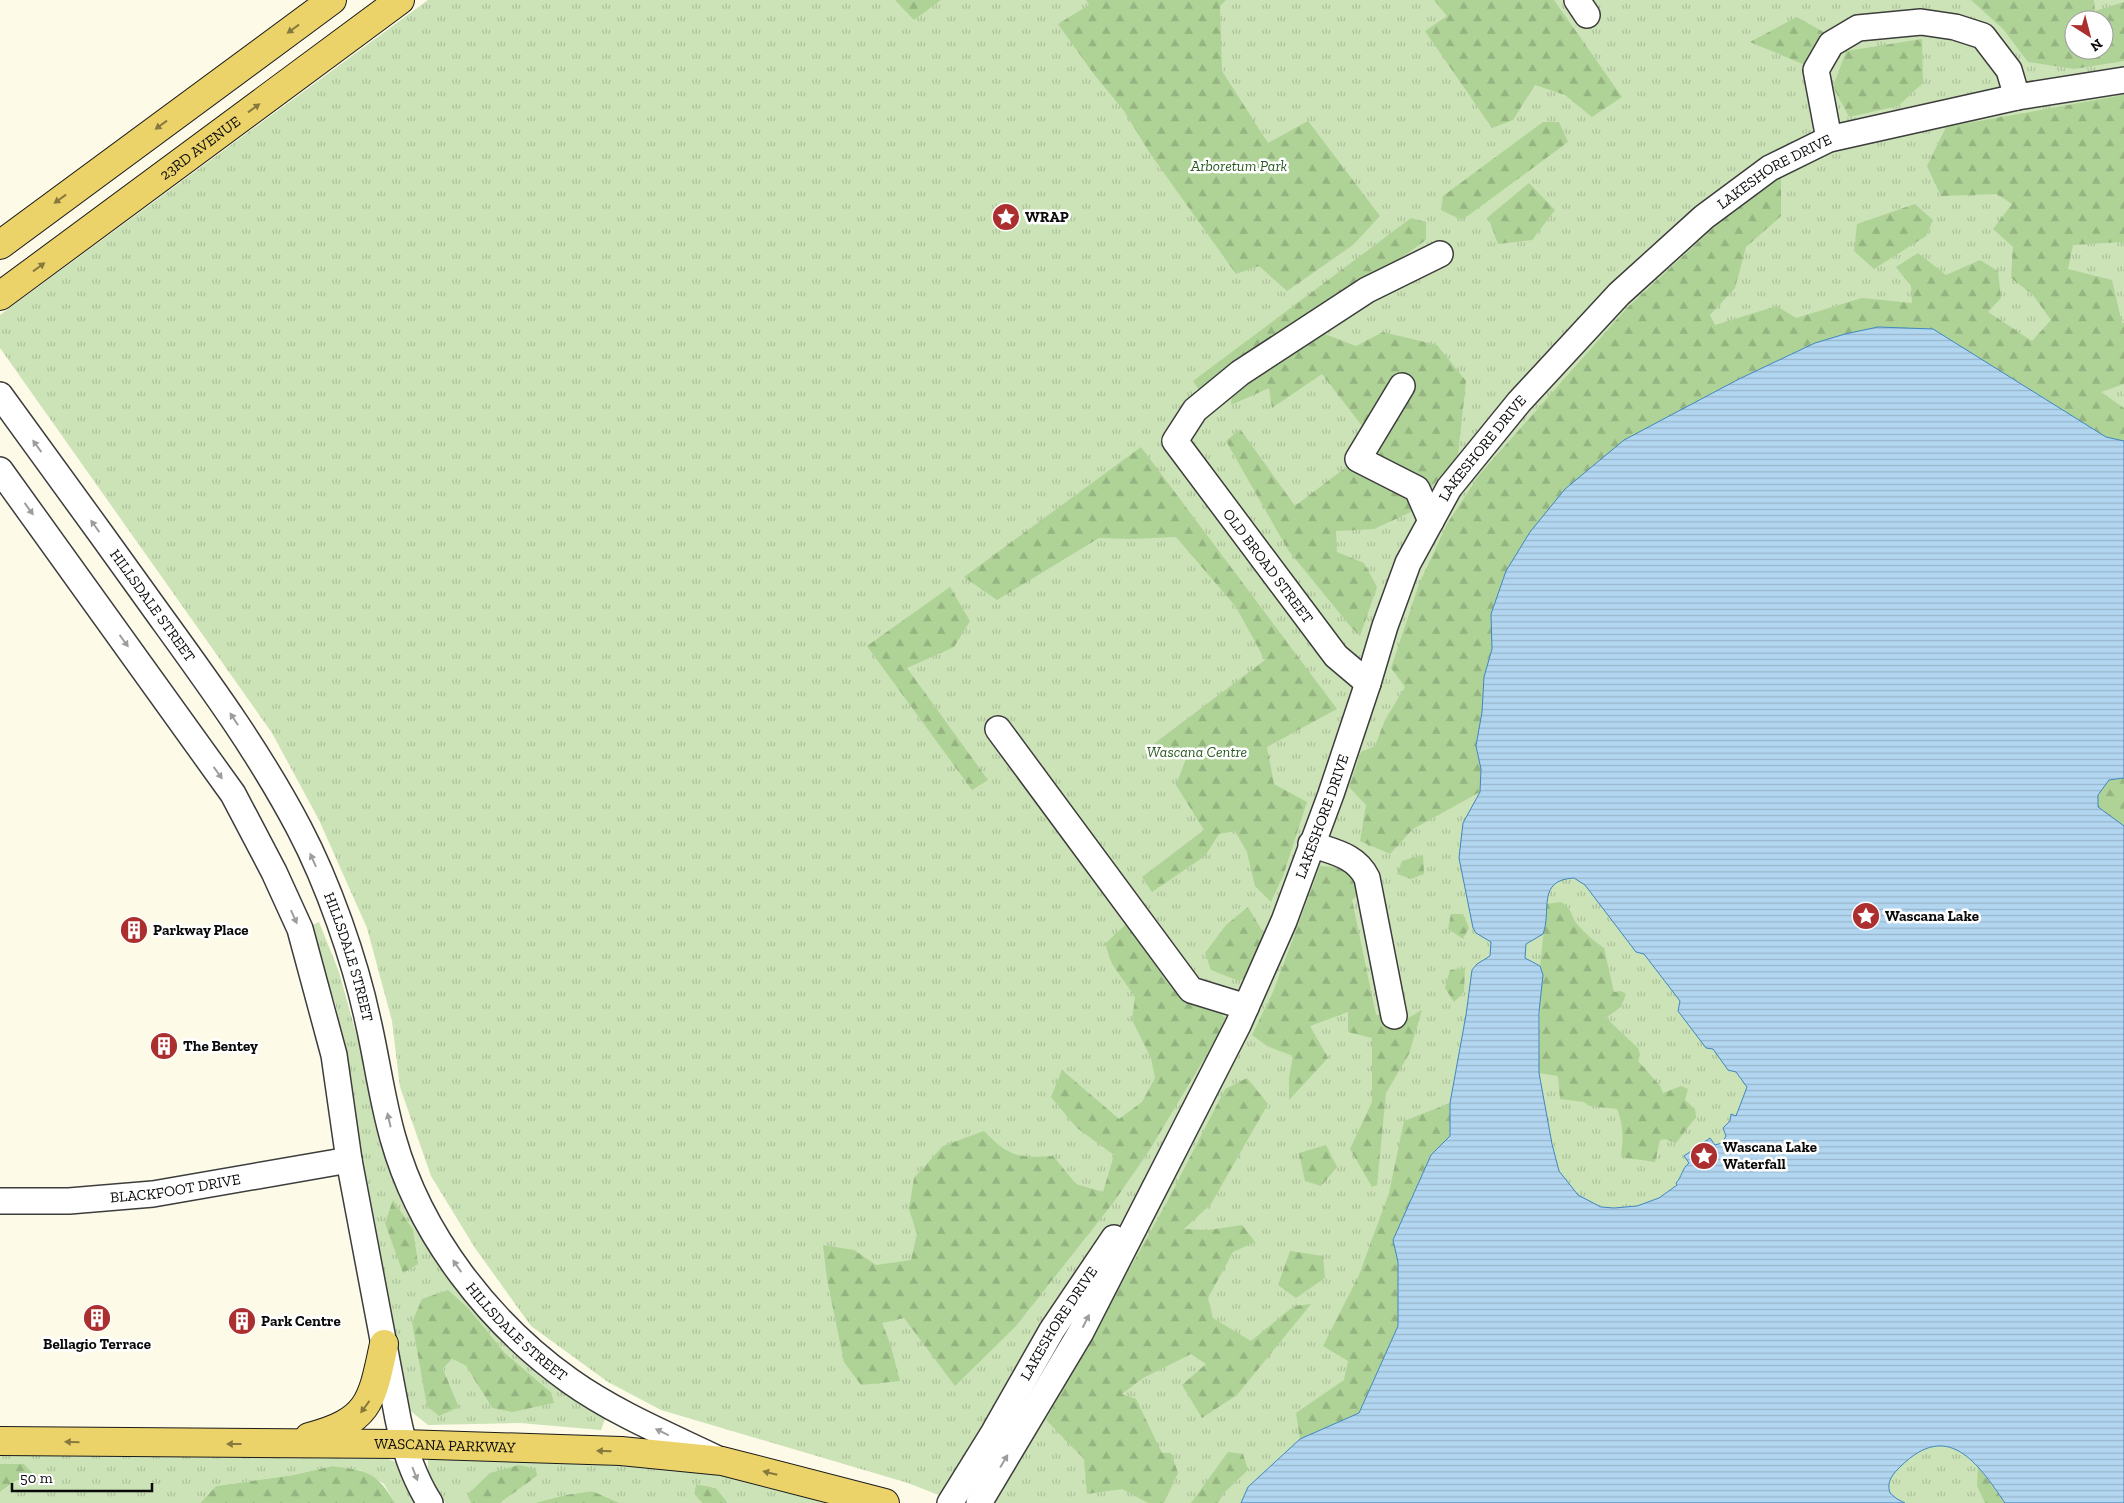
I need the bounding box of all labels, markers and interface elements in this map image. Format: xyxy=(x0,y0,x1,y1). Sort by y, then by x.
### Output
north arrow xyxy=(2064,10,2114,60)
one-way arrow xyxy=(286,24,300,34)
text: N xyxy=(2087,35,2106,55)
one-way arrow xyxy=(247,102,260,113)
street label: 23RD AVENUE xyxy=(156,112,244,184)
one-way arrow xyxy=(155,120,168,130)
street label: LAKESHORE DRIVE xyxy=(1714,130,1835,213)
park label: Arboretum Park xyxy=(1190,157,1288,175)
one-way arrow xyxy=(54,194,67,205)
place icon: WRAP xyxy=(991,202,1021,232)
place label: WRAP xyxy=(1025,208,1069,226)
one-way arrow xyxy=(32,261,45,272)
street label: LAKESHORE DRIVE xyxy=(1435,391,1530,504)
one-way arrow xyxy=(32,440,43,453)
one-way arrow xyxy=(23,503,33,516)
street label: OLD BROAD STREET xyxy=(1219,505,1317,627)
one-way arrow xyxy=(90,520,101,533)
street label: HILLSDALE STREET xyxy=(106,546,199,665)
one-way arrow xyxy=(119,634,129,648)
one-way arrow xyxy=(229,712,238,725)
park label: Wascana Centre xyxy=(1147,743,1247,761)
street label: LAKESHORE DRIVE xyxy=(1291,752,1353,881)
one-way arrow xyxy=(213,767,223,780)
one-way arrow xyxy=(309,853,317,867)
street label: HILLSDALE STREET xyxy=(320,890,377,1023)
place icon: Wascana Lake xyxy=(1851,901,1881,931)
place label: Wascana Lake xyxy=(1885,907,1979,925)
one-way arrow xyxy=(291,910,299,924)
building icon: Parkway Place xyxy=(119,915,149,945)
place label: Parkway Place xyxy=(153,921,249,939)
building icon: The Bentey xyxy=(149,1031,179,1061)
place label: The Bentey xyxy=(183,1037,258,1055)
one-way arrow xyxy=(385,1113,393,1128)
place label: Wascana Lake Waterfall xyxy=(1723,1138,1817,1173)
place icon: Wascana Lake Waterfall xyxy=(1689,1141,1719,1171)
street label: BLACKFOOT DRIVE xyxy=(109,1170,242,1207)
one-way arrow xyxy=(452,1260,462,1273)
street label: LAKESHORE DRIVE xyxy=(1016,1263,1101,1383)
street label: HILLSDALE STREET xyxy=(462,1279,571,1385)
building icon: Bellagio Terrace xyxy=(82,1303,112,1333)
building icon: Park Centre xyxy=(227,1306,257,1336)
place label: Park Centre xyxy=(261,1312,341,1330)
one-way arrow xyxy=(1082,1314,1090,1329)
place label: Bellagio Terrace xyxy=(43,1335,151,1353)
one-way arrow xyxy=(360,1400,370,1414)
one-way arrow xyxy=(655,1428,670,1436)
street label: WASCANA PARKWAY xyxy=(374,1435,517,1457)
one-way arrow xyxy=(63,1438,79,1446)
one-way arrow xyxy=(226,1440,242,1448)
one-way arrow xyxy=(595,1446,611,1454)
one-way arrow xyxy=(999,1455,1008,1468)
scale bar xyxy=(12,1460,152,1492)
one-way arrow xyxy=(411,1467,419,1482)
text: 50 m xyxy=(20,1469,53,1487)
one-way arrow xyxy=(763,1469,778,1477)

